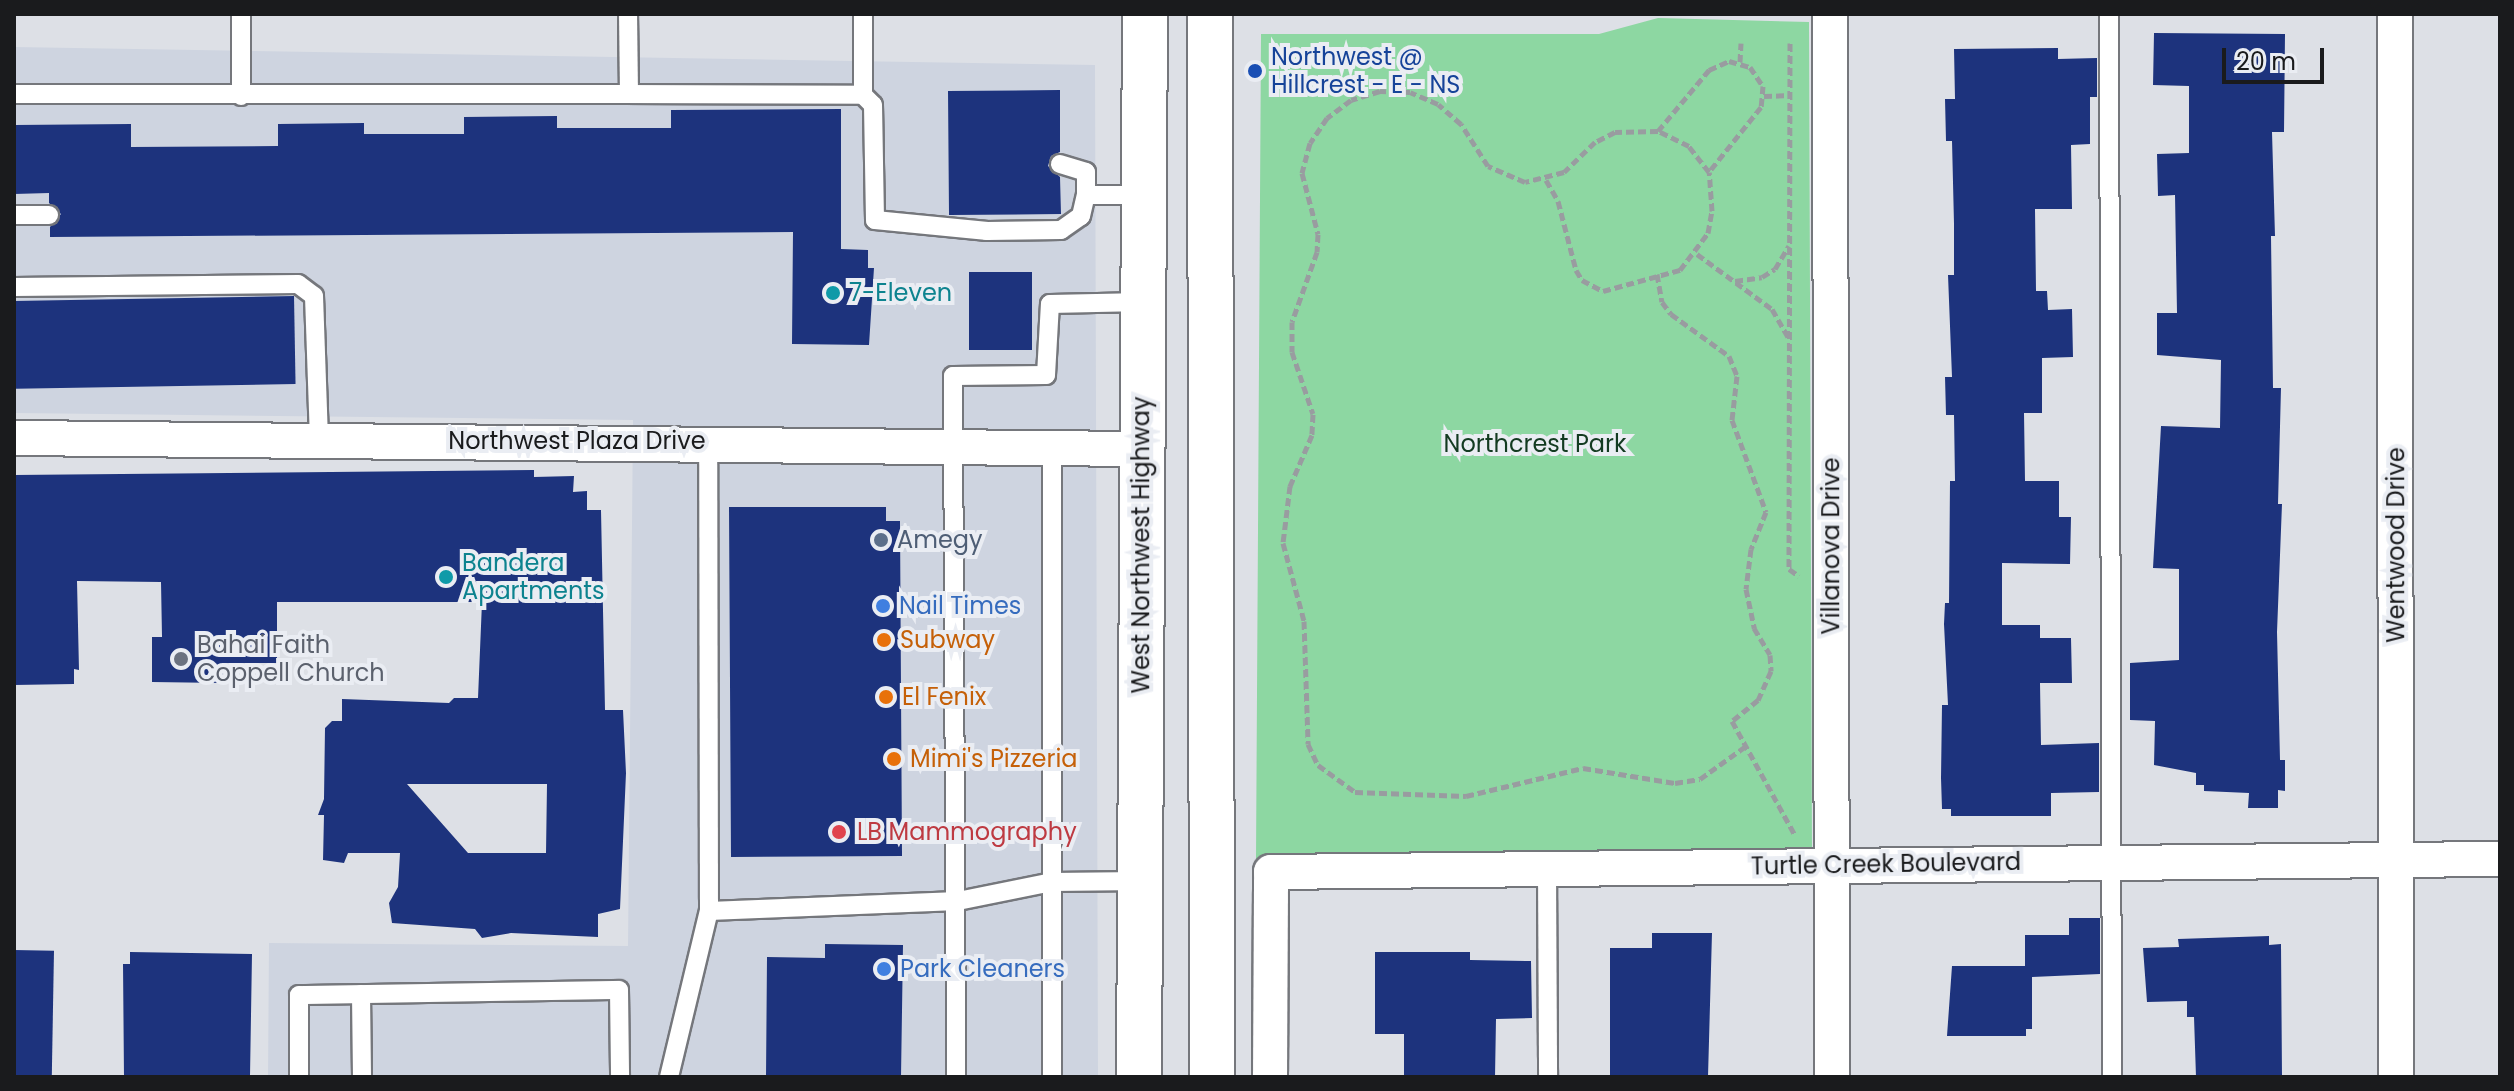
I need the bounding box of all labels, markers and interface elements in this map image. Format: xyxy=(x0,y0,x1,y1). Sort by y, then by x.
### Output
scale bar xyxy=(2226,32,2328,82)
place label: Northwest @ Hillcrest - E - NS xyxy=(1271,43,1460,99)
text: 20 m xyxy=(2236,45,2296,78)
marker: Northwest @ Hillcrest - E - NS xyxy=(1246,62,1264,80)
place label: 7-Eleven xyxy=(849,279,952,307)
marker: 7-Eleven xyxy=(824,284,842,302)
street label: West Northwest Highway xyxy=(1127,397,1155,693)
street label: Northwest Plaza Drive xyxy=(448,427,706,455)
park label: Northcrest Park xyxy=(1444,430,1626,458)
street label: Wentwood Drive xyxy=(2382,447,2410,643)
street label: Villanova Drive xyxy=(1817,457,1845,635)
place label: Amegy xyxy=(897,526,983,554)
marker: Amegy xyxy=(872,531,890,549)
place label: Bandera Apartments xyxy=(462,549,605,605)
marker: Bandera Apartments xyxy=(437,568,455,586)
place label: Nail Times xyxy=(899,592,1021,620)
marker: Nail Times xyxy=(874,597,892,615)
place label: Subway xyxy=(900,626,995,654)
place label: Bahai Faith Coppell Church xyxy=(197,631,385,687)
marker: Subway xyxy=(875,631,893,649)
marker: Bahai Faith Coppell Church xyxy=(172,650,190,668)
place label: El Fenix xyxy=(902,683,986,711)
marker: El Fenix xyxy=(877,688,895,706)
place label: Mimi's Pizzeria xyxy=(910,745,1078,773)
marker: Mimi's Pizzeria xyxy=(885,750,903,768)
place label: LB Mammography xyxy=(857,818,1077,846)
marker: LB Mammography xyxy=(828,821,850,843)
street label: Turtle Creek Boulevard xyxy=(1751,847,2021,881)
place label: Park Cleaners xyxy=(900,955,1065,983)
marker: Park Cleaners xyxy=(875,960,893,978)

